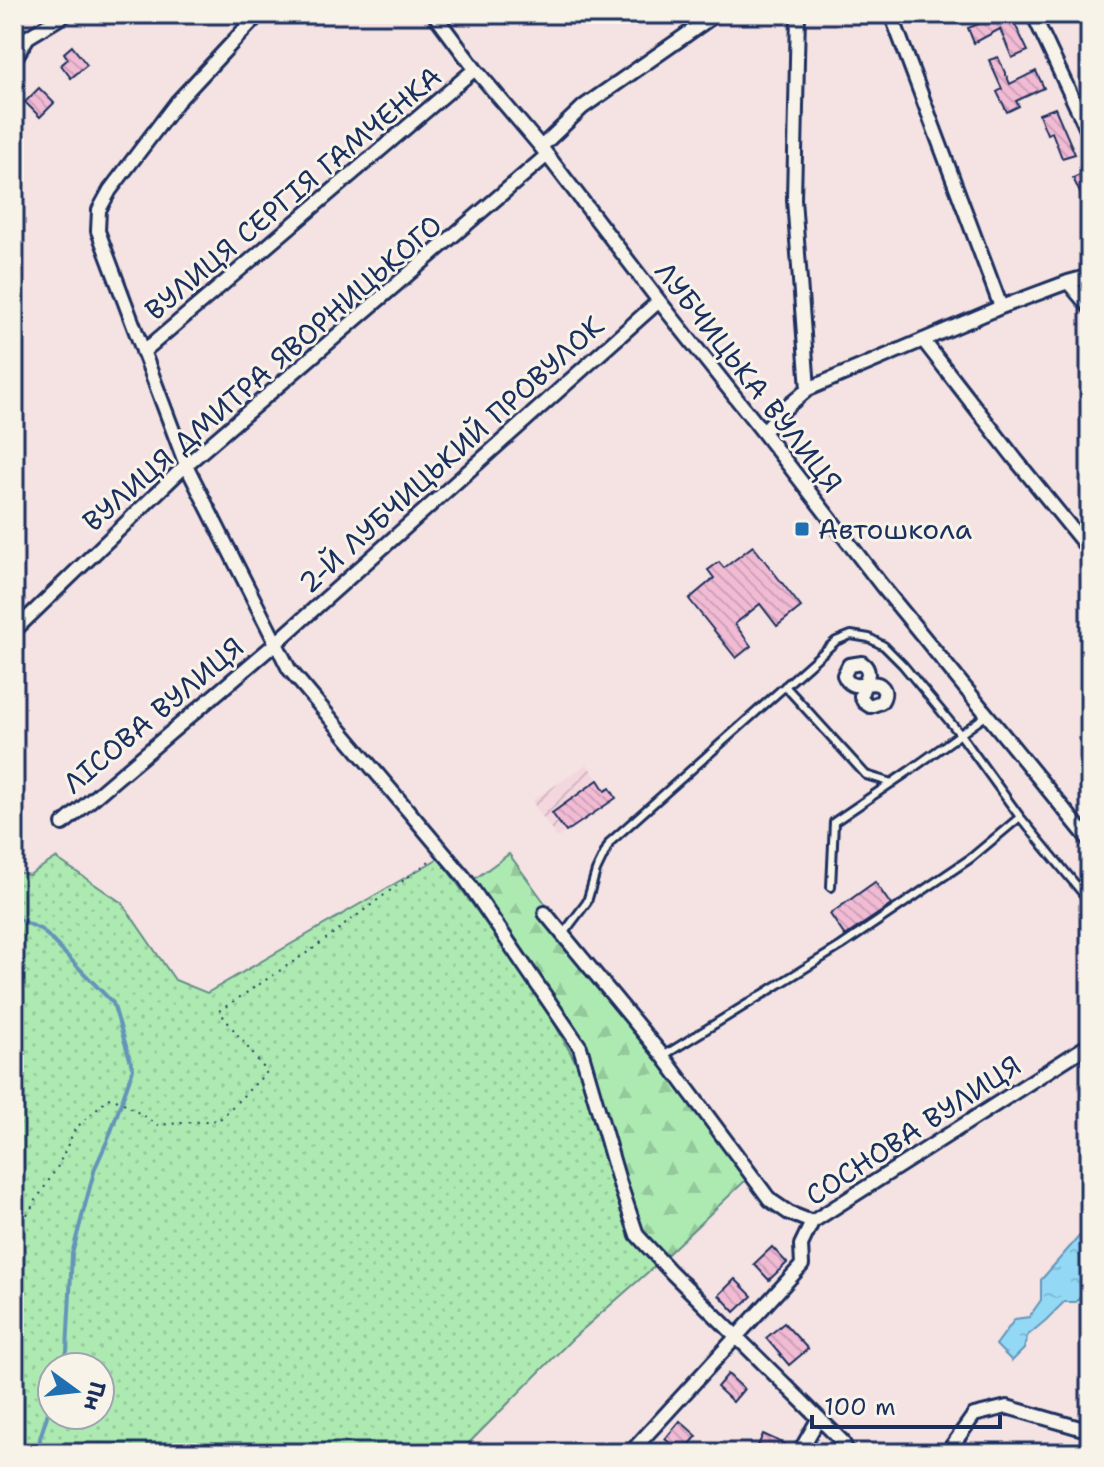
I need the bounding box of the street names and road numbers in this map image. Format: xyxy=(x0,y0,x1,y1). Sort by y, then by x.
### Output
street label: ВУЛИЦЯ СЕРГІЯ ГАМЧЕНКА xyxy=(137,57,449,329)
street label: ВУЛИЦЯ ДМИТРА ЯВОРНИЦЬКОГО xyxy=(74,206,450,540)
street label: ЛУБЧИЦЬКА ВУЛИЦЯ xyxy=(647,253,851,501)
street label: 2-Й ЛУБЧИЦЬКИЙ ПРОВУЛОК xyxy=(290,307,612,601)
street label: ЛІСОВА ВУЛИЦЯ xyxy=(55,628,251,802)
street label: СОСНОВА ВУЛИЦЯ xyxy=(798,1046,1028,1214)

